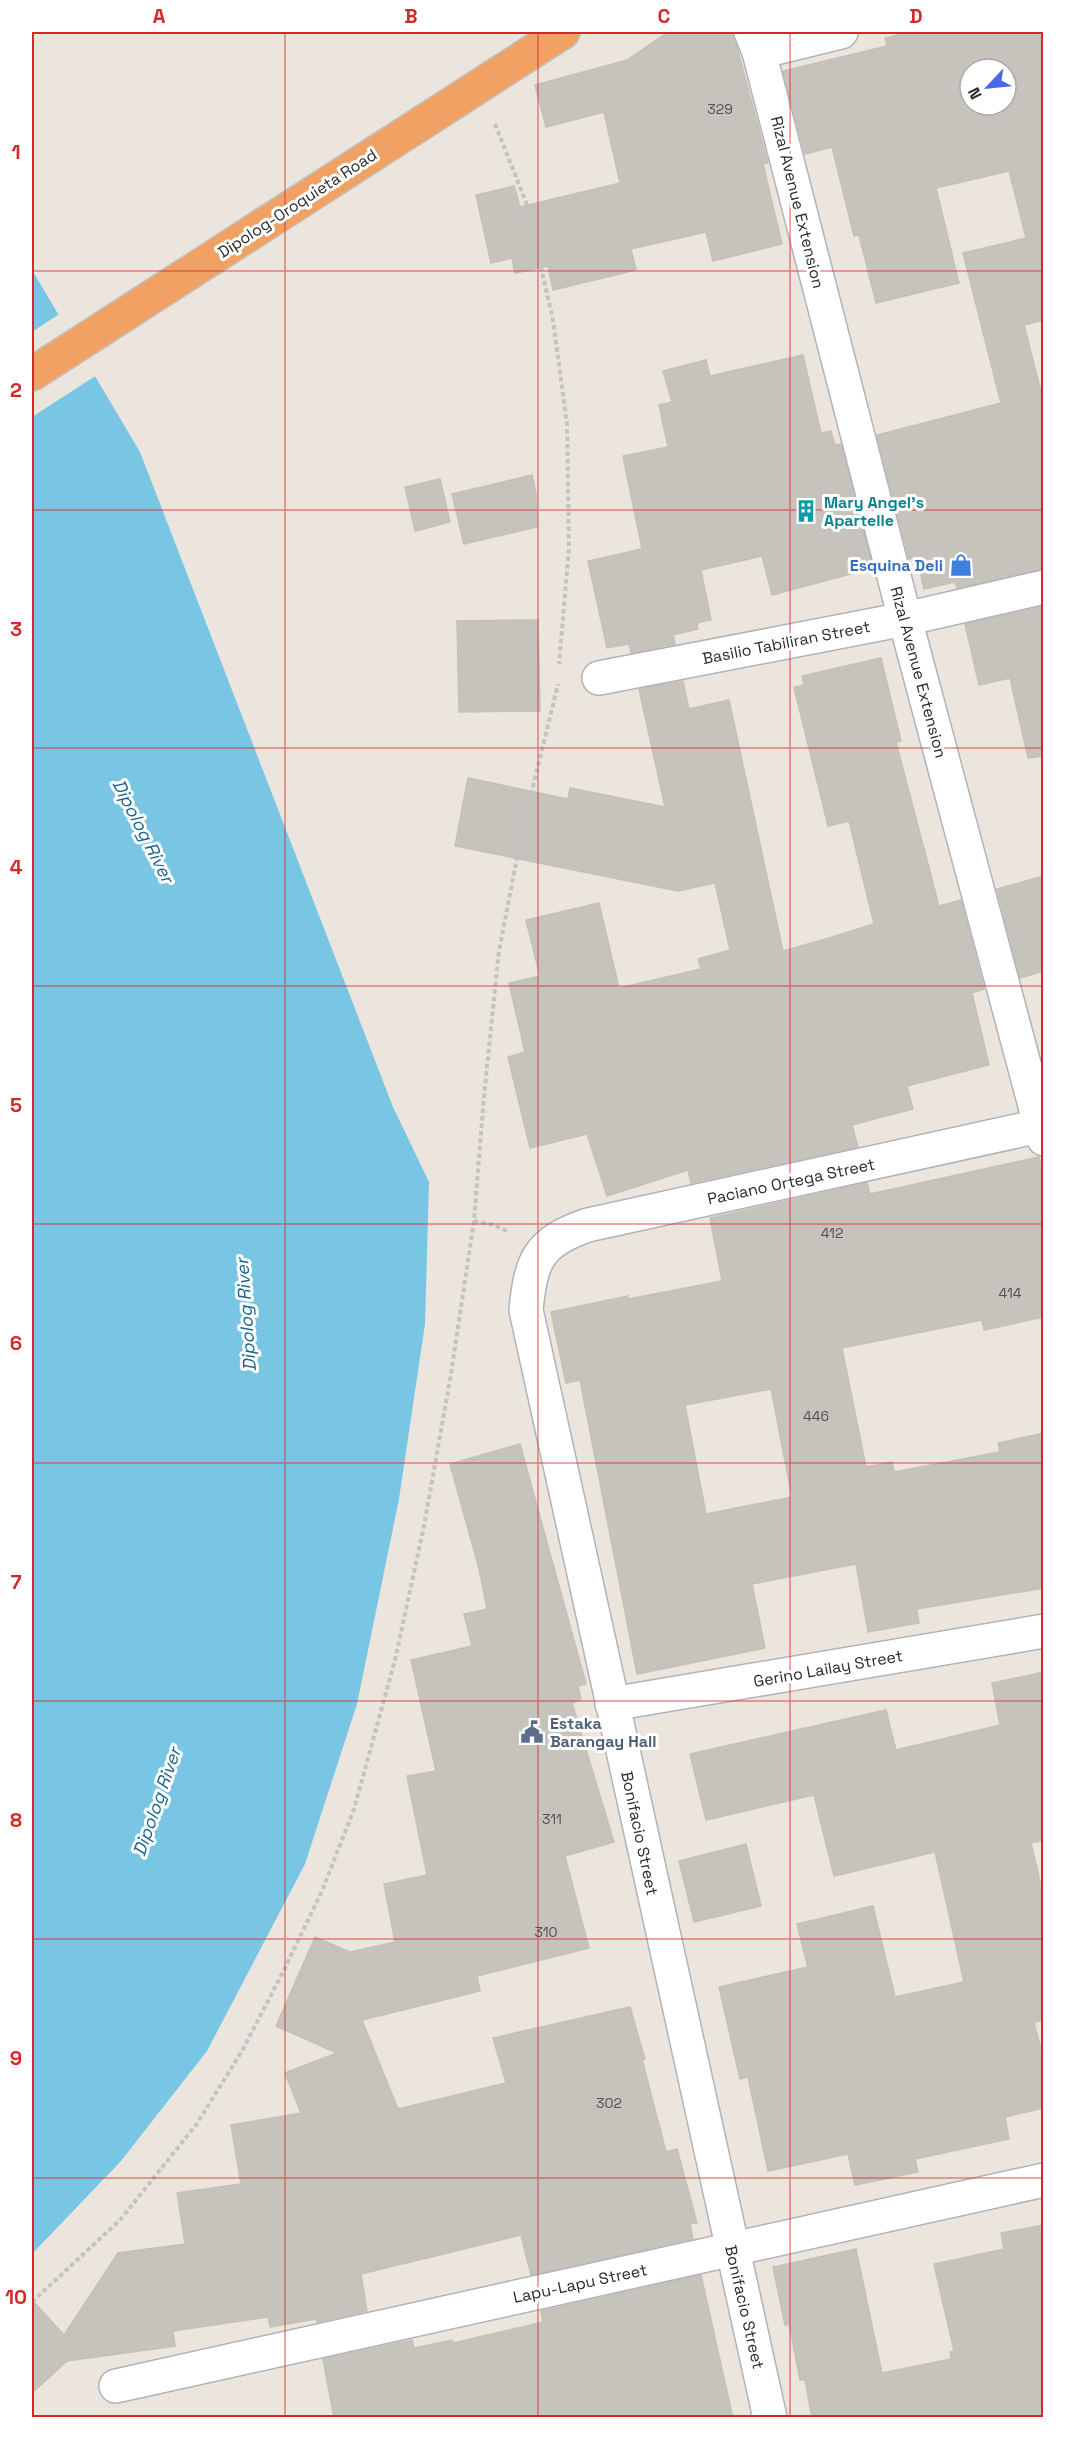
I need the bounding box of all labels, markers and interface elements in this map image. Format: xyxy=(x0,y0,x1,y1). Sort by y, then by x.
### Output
text: A xyxy=(153,3,166,29)
text: B xyxy=(404,3,418,29)
text: C xyxy=(658,3,671,29)
text: D xyxy=(909,3,923,29)
north arrow xyxy=(958,57,1018,117)
text: N xyxy=(963,84,987,103)
house number: 329 xyxy=(707,100,733,118)
street label: Rizal Avenue Extension xyxy=(766,114,829,290)
text: 1 xyxy=(11,139,21,165)
street label: Dipolog-Oroquieta Road xyxy=(214,144,381,263)
text: 2 xyxy=(10,377,22,403)
place label: Mary Angel's Apartelle xyxy=(824,492,924,531)
building icon: Mary Angel's Apartelle xyxy=(793,498,819,524)
shop icon: Esquina Deli xyxy=(948,552,974,578)
place label: Esquina Deli xyxy=(850,555,943,576)
street label: Rizal Avenue Extension xyxy=(885,584,952,760)
text: 3 xyxy=(10,616,22,642)
street label: Basilio Tabiliran Street xyxy=(700,616,872,669)
water label: Dipolog River xyxy=(107,775,180,888)
text: 4 xyxy=(10,854,23,880)
text: 5 xyxy=(10,1092,22,1118)
street label: Paciano Ortega Street xyxy=(705,1153,877,1210)
house number: 412 xyxy=(821,1224,843,1242)
water label: Dipolog River xyxy=(230,1256,261,1372)
house number: 414 xyxy=(998,1284,1022,1302)
text: 6 xyxy=(10,1330,22,1356)
house number: 446 xyxy=(803,1407,829,1425)
text: 7 xyxy=(10,1569,22,1595)
street label: Gerino Lailay Street xyxy=(752,1645,904,1692)
place label: Estaka Barangay Hall xyxy=(550,1713,657,1752)
public building icon: Estaka Barangay Hall xyxy=(519,1719,545,1745)
water label: Dipolog River xyxy=(127,1742,187,1859)
street label: Bonifacio Street xyxy=(616,1769,663,1897)
text: 8 xyxy=(10,1807,22,1833)
house number: 311 xyxy=(542,1810,562,1828)
house number: 310 xyxy=(534,1923,558,1941)
text: 9 xyxy=(10,2045,22,2071)
house number: 302 xyxy=(596,2094,622,2112)
street label: Bonifacio Street xyxy=(720,2243,769,2371)
street label: Lapu-Lapu Street xyxy=(511,2259,649,2308)
text: 10 xyxy=(5,2284,27,2310)

